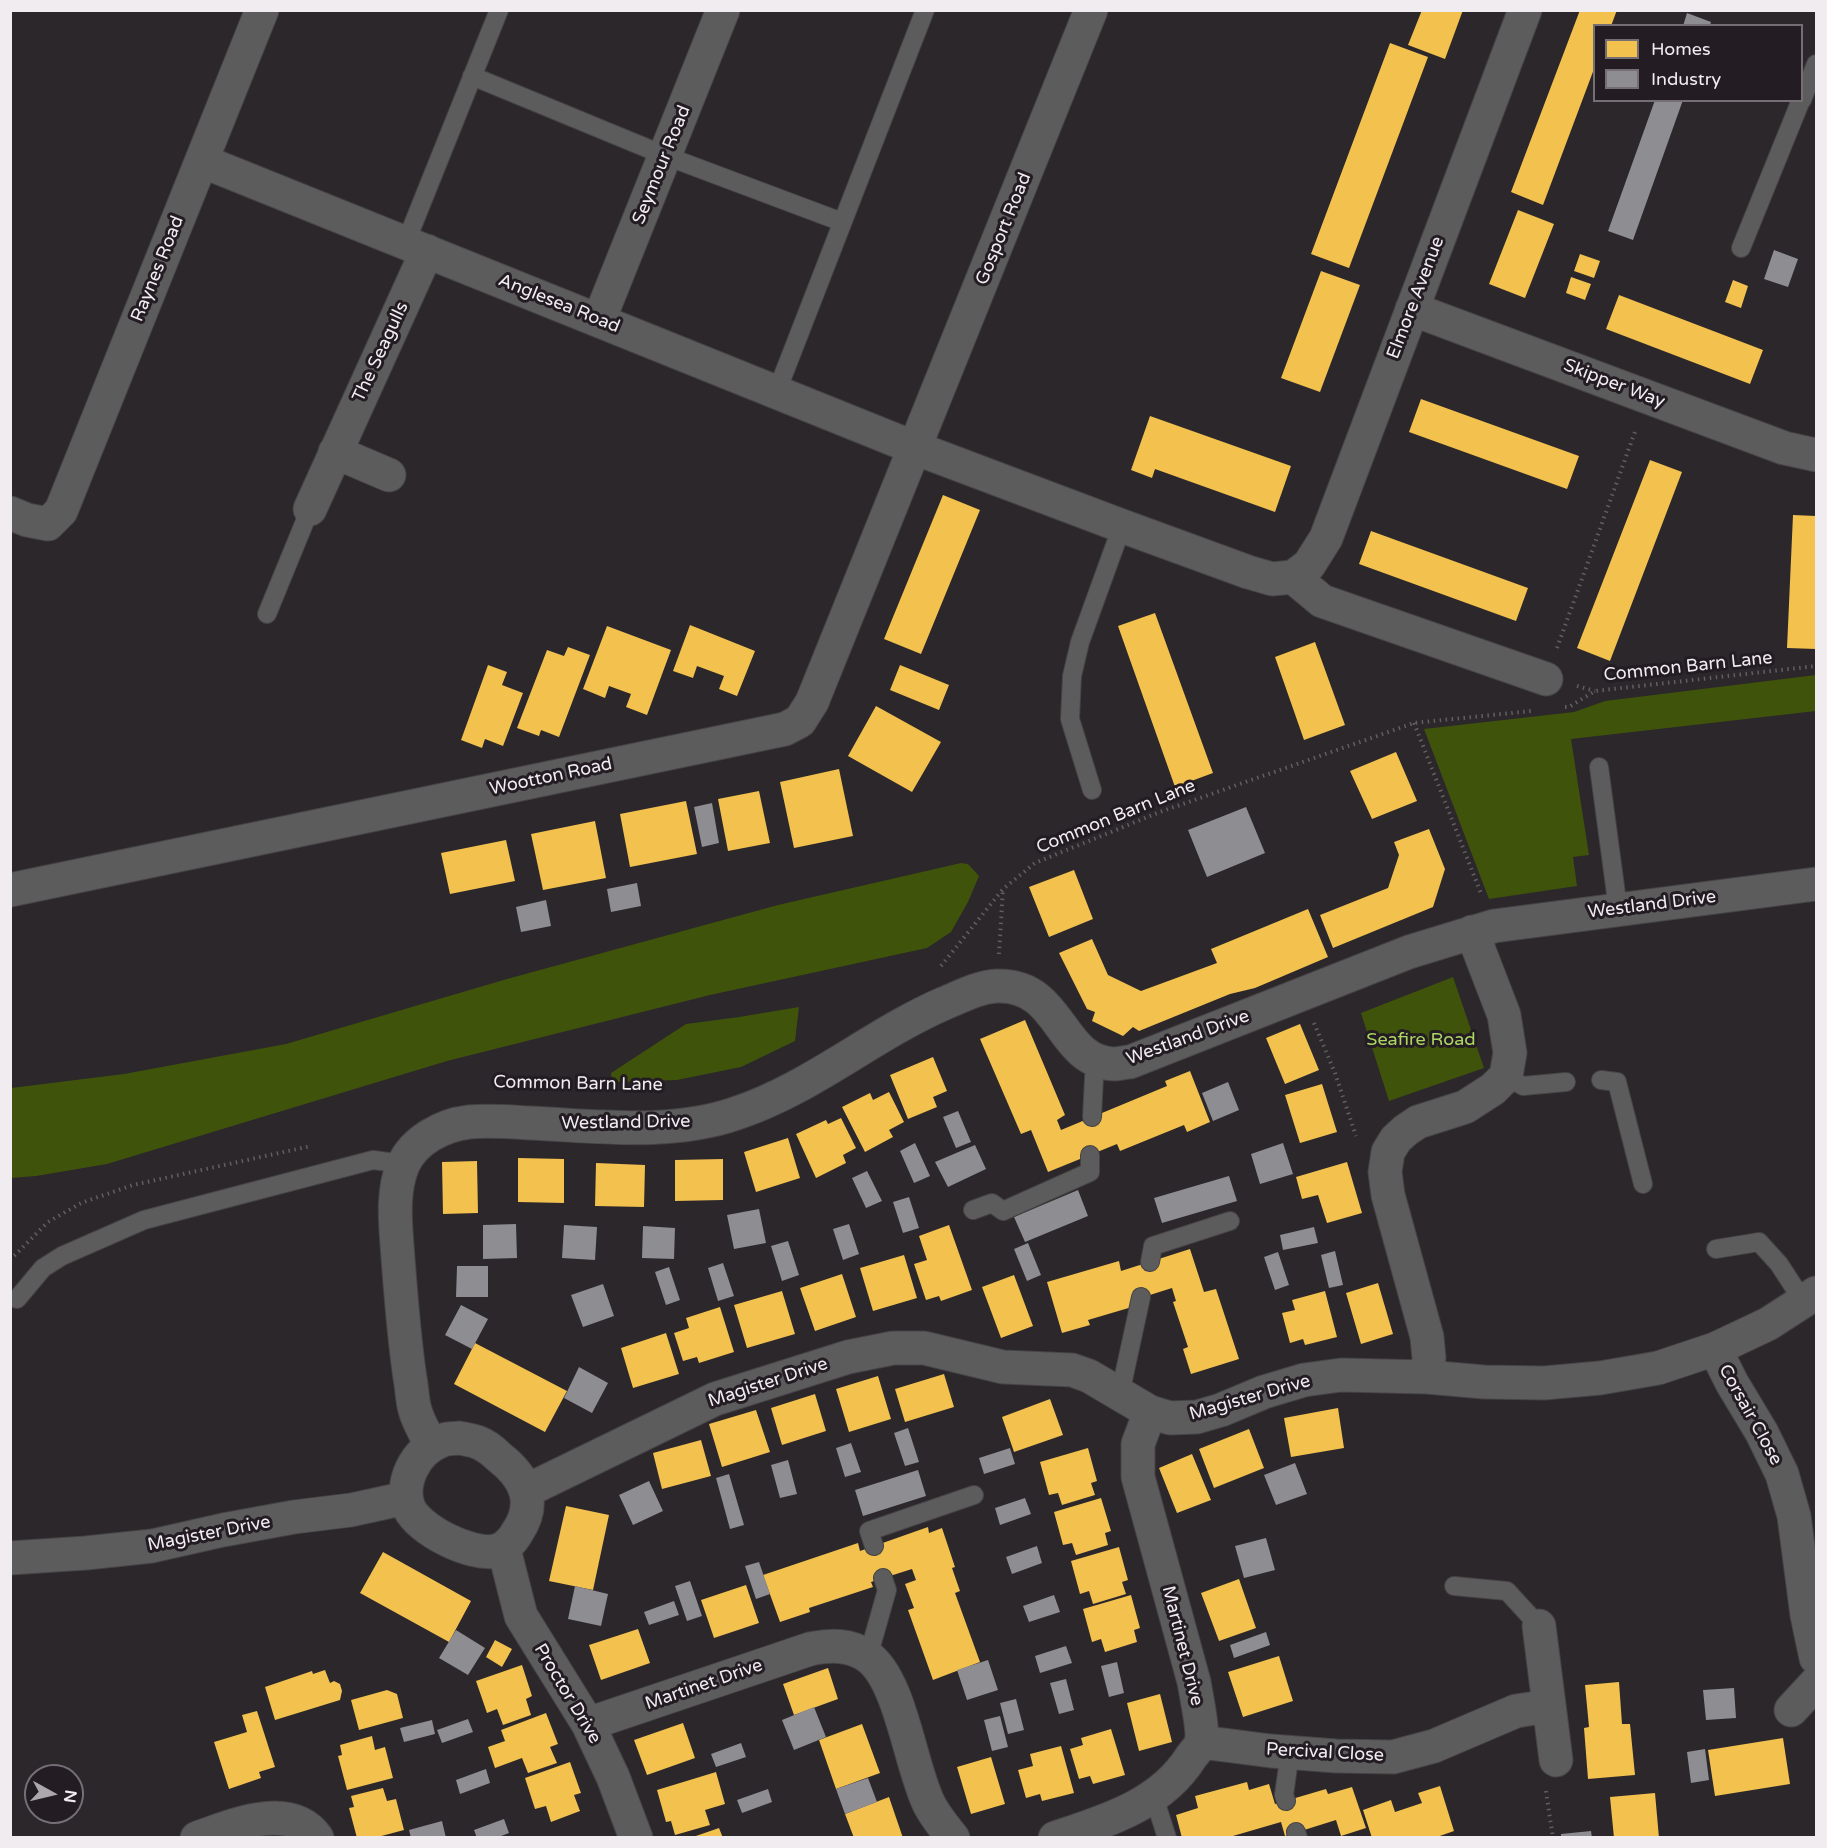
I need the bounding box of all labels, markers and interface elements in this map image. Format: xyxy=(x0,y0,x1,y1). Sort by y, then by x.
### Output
legend xyxy=(1593,24,1803,102)
text: Homes xyxy=(1651,38,1711,60)
text: Industry xyxy=(1651,68,1721,90)
street label: Seymour Road xyxy=(628,102,696,228)
street label: Gosport Road xyxy=(972,170,1036,288)
street label: Raynes Road xyxy=(127,213,189,325)
street label: Elmore Avenue xyxy=(1383,234,1449,362)
street label: Anglesea Road xyxy=(495,270,623,338)
street label: The Seagulls xyxy=(348,298,414,406)
street label: Skipper Way xyxy=(1560,355,1668,413)
street label: Common Barn Lane xyxy=(1603,647,1773,687)
street label: Wootton Road xyxy=(488,753,614,801)
street label: Common Barn Lane xyxy=(1033,775,1199,859)
street label: Westland Drive xyxy=(1587,886,1717,924)
street label: Westland Drive xyxy=(1124,1006,1252,1070)
park label: Seafire Road xyxy=(1366,1029,1476,1051)
street label: Common Barn Lane xyxy=(493,1072,663,1096)
street label: Westland Drive xyxy=(561,1111,691,1135)
street label: Magister Drive xyxy=(705,1353,831,1413)
street label: Corsair Close xyxy=(1713,1361,1787,1469)
street label: Magister Drive xyxy=(1187,1370,1313,1426)
street label: Magister Drive xyxy=(146,1511,272,1557)
street label: Martinet Drive xyxy=(1157,1584,1207,1708)
street label: Proctor Drive xyxy=(529,1640,605,1748)
street label: Martinet Drive xyxy=(642,1655,766,1715)
street label: Percival Close xyxy=(1265,1739,1385,1767)
north arrow xyxy=(24,1764,84,1824)
text: N xyxy=(59,1788,81,1804)

